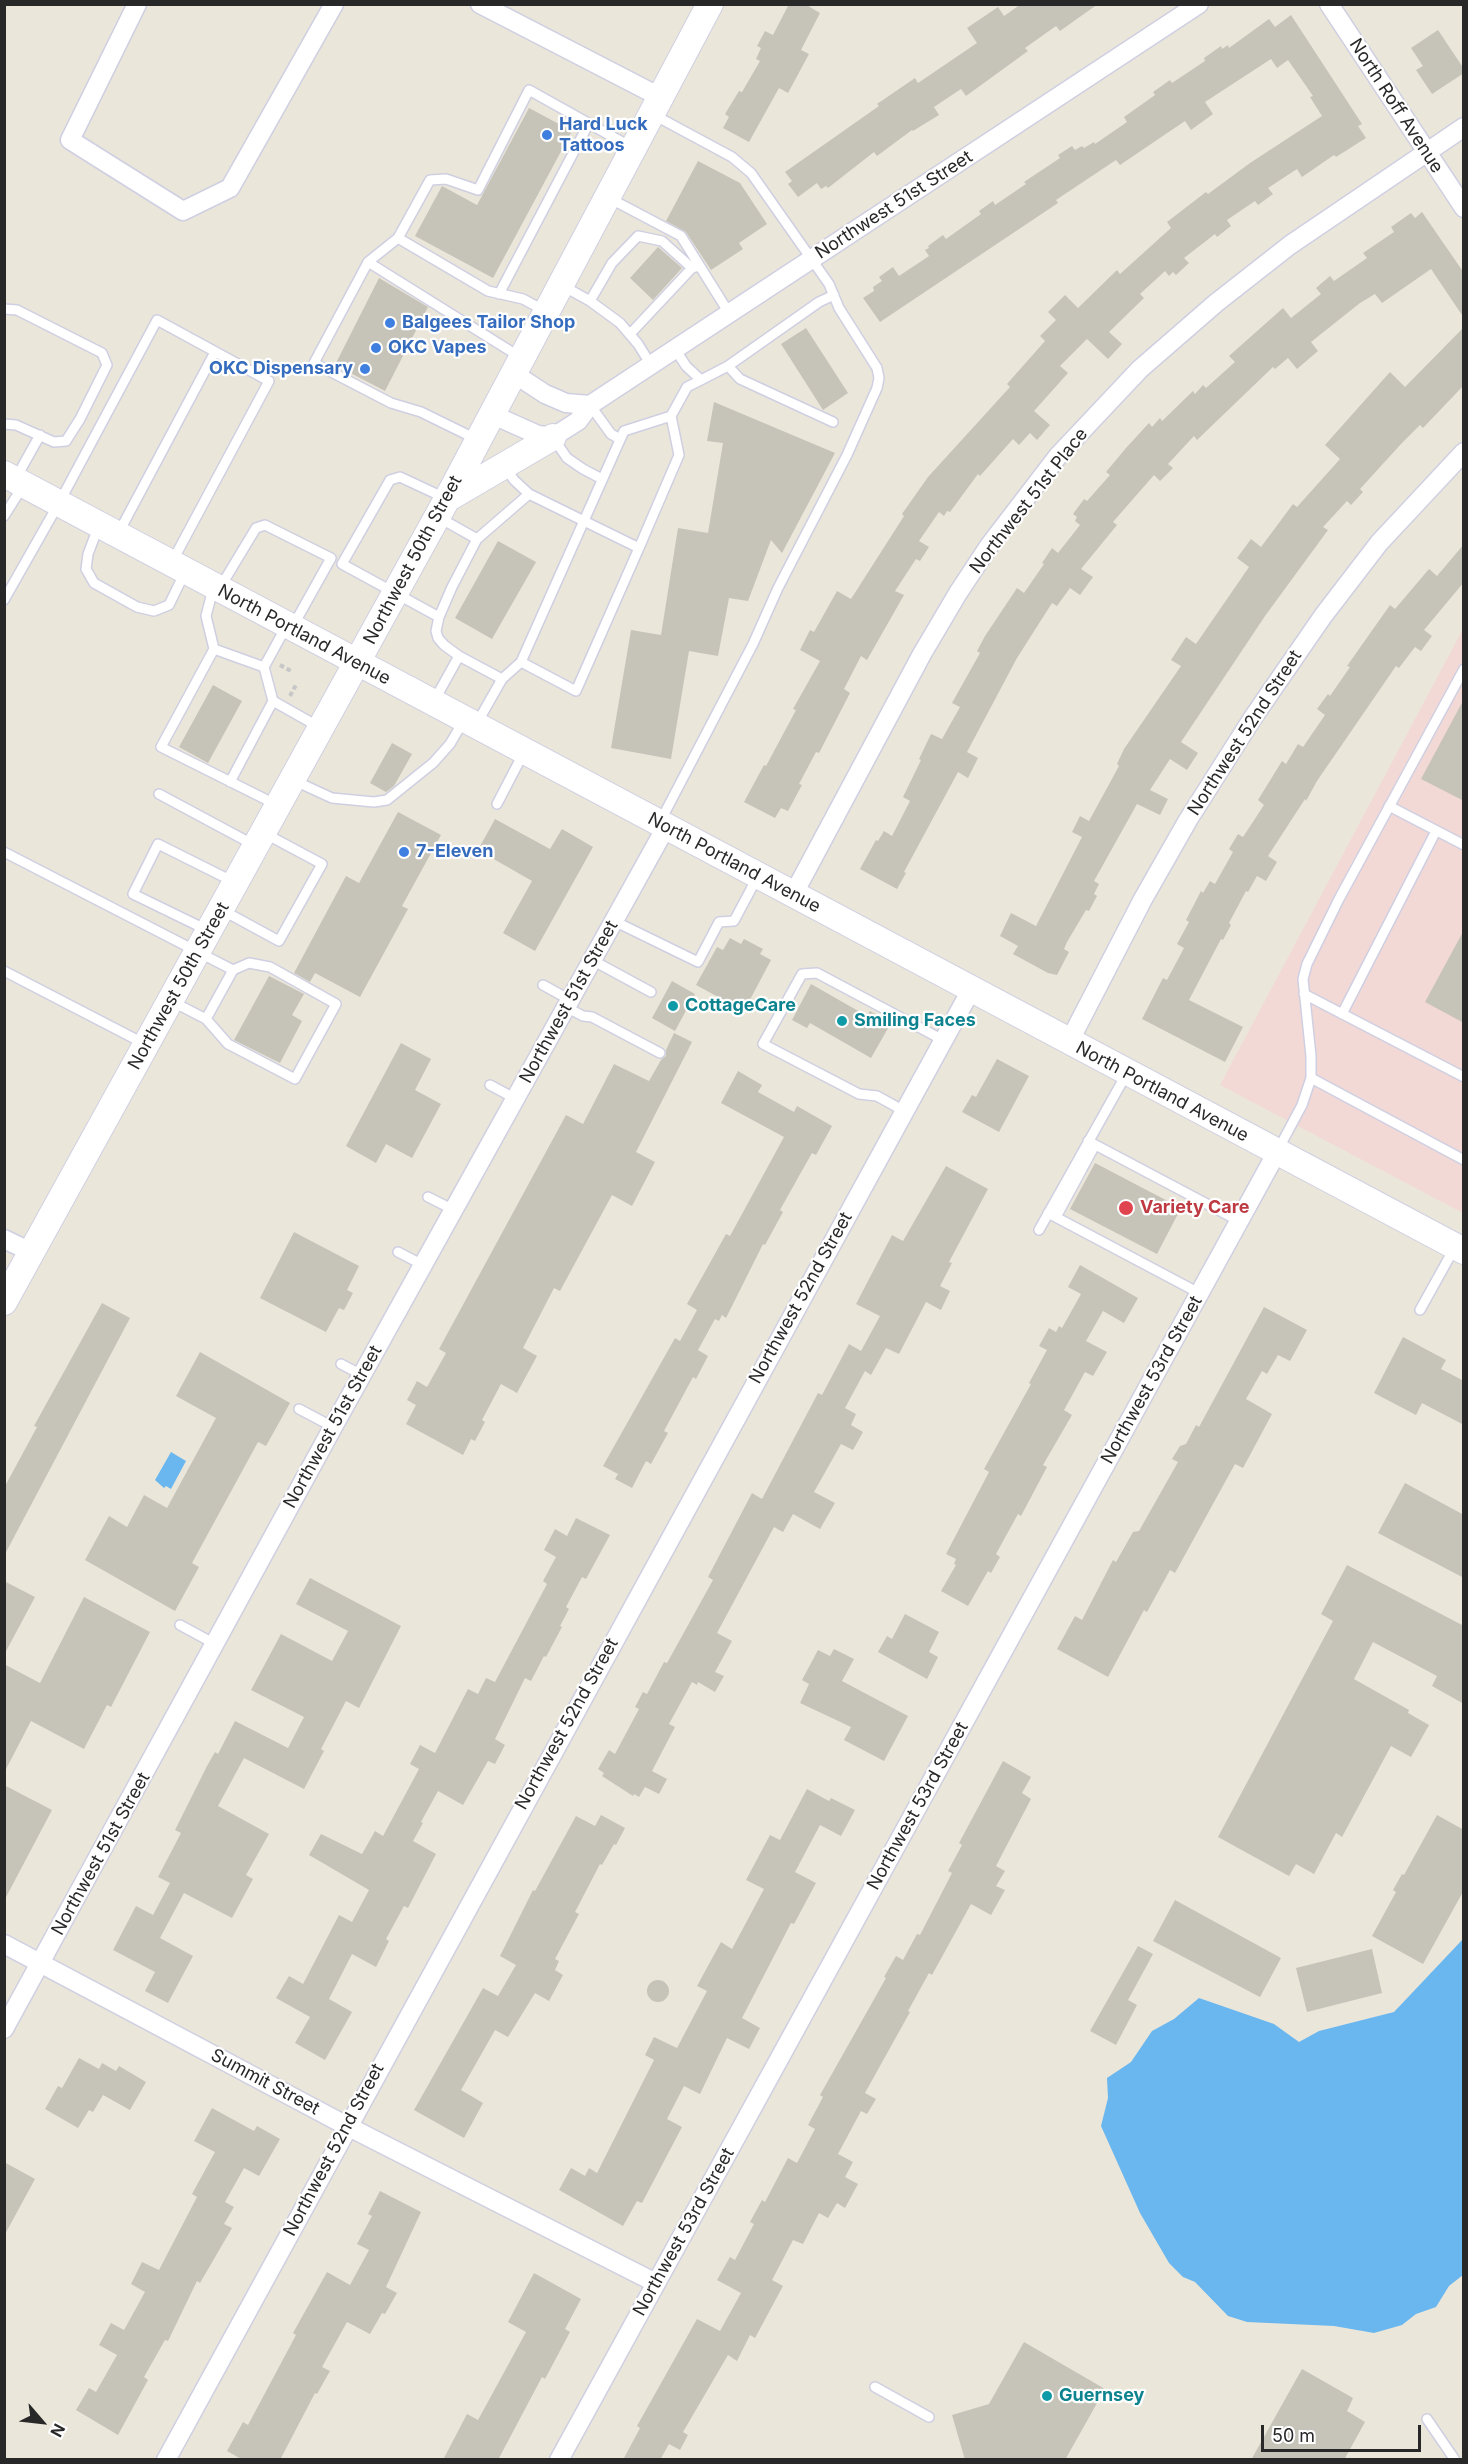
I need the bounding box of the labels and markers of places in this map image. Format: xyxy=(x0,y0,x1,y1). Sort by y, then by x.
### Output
place label: Hard Luck Tattoos xyxy=(559,114,648,156)
marker: Hard Luck Tattoos xyxy=(540,128,554,142)
place label: Balgees Tailor Shop xyxy=(402,312,575,334)
marker: Balgees Tailor Shop xyxy=(383,316,397,330)
place label: OKC Vapes xyxy=(388,337,487,359)
marker: OKC Vapes xyxy=(369,341,383,355)
place label: OKC Dispensary xyxy=(209,358,353,380)
marker: OKC Dispensary xyxy=(358,362,372,376)
place label: 7-Eleven xyxy=(416,841,493,863)
marker: 7-Eleven xyxy=(397,845,411,859)
place label: CottageCare xyxy=(685,995,796,1017)
marker: CottageCare xyxy=(666,999,680,1013)
place label: Smiling Faces xyxy=(854,1010,976,1032)
marker: Smiling Faces xyxy=(835,1014,849,1028)
place label: Variety Care xyxy=(1140,1197,1249,1219)
marker: Variety Care xyxy=(1117,1199,1135,1217)
place label: Guernsey xyxy=(1059,2385,1144,2407)
marker: Guernsey xyxy=(1040,2389,1054,2403)

